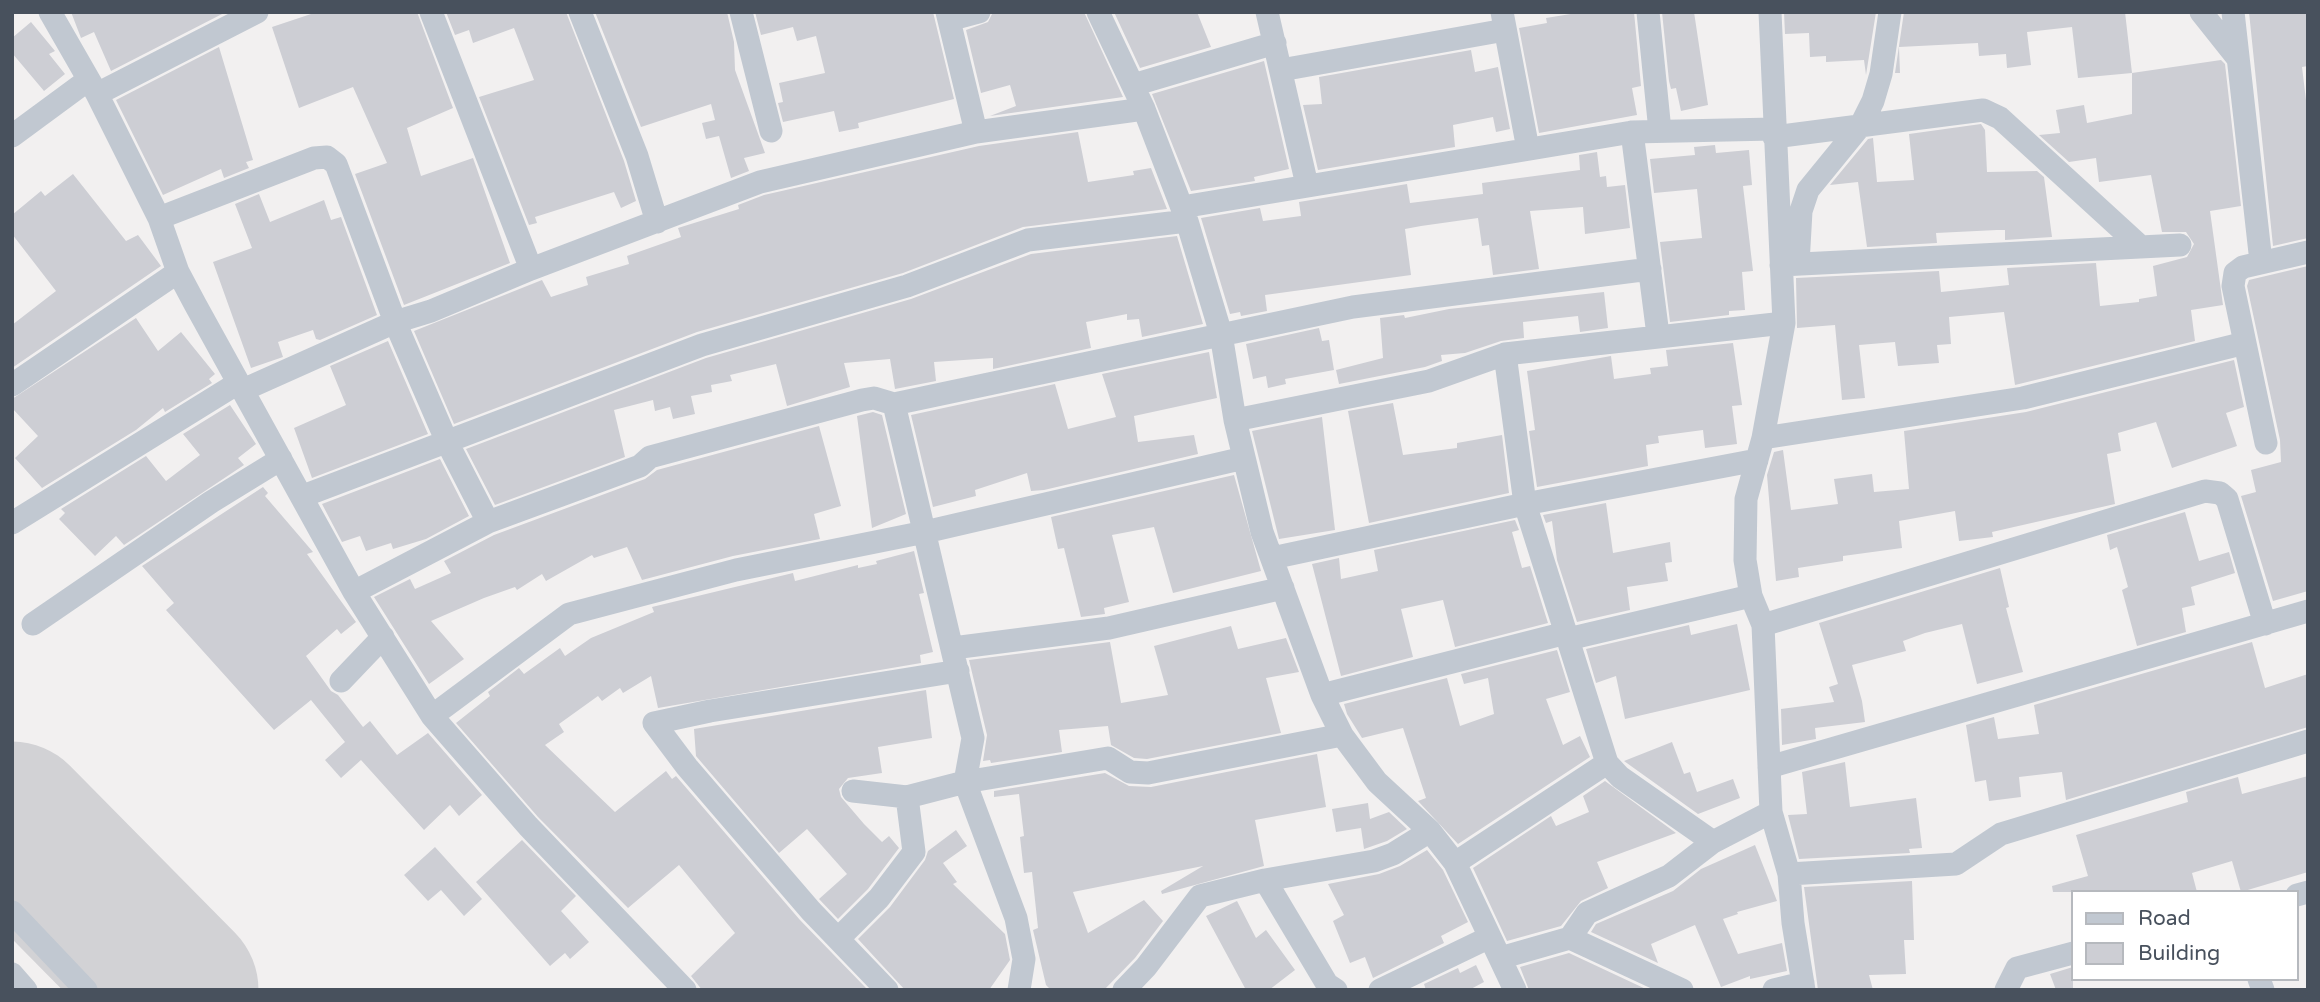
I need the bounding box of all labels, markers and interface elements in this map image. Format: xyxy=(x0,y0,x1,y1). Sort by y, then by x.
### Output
legend xyxy=(2072,890,2299,981)
text: Road xyxy=(2138,906,2191,931)
text: Building xyxy=(2138,941,2220,966)

